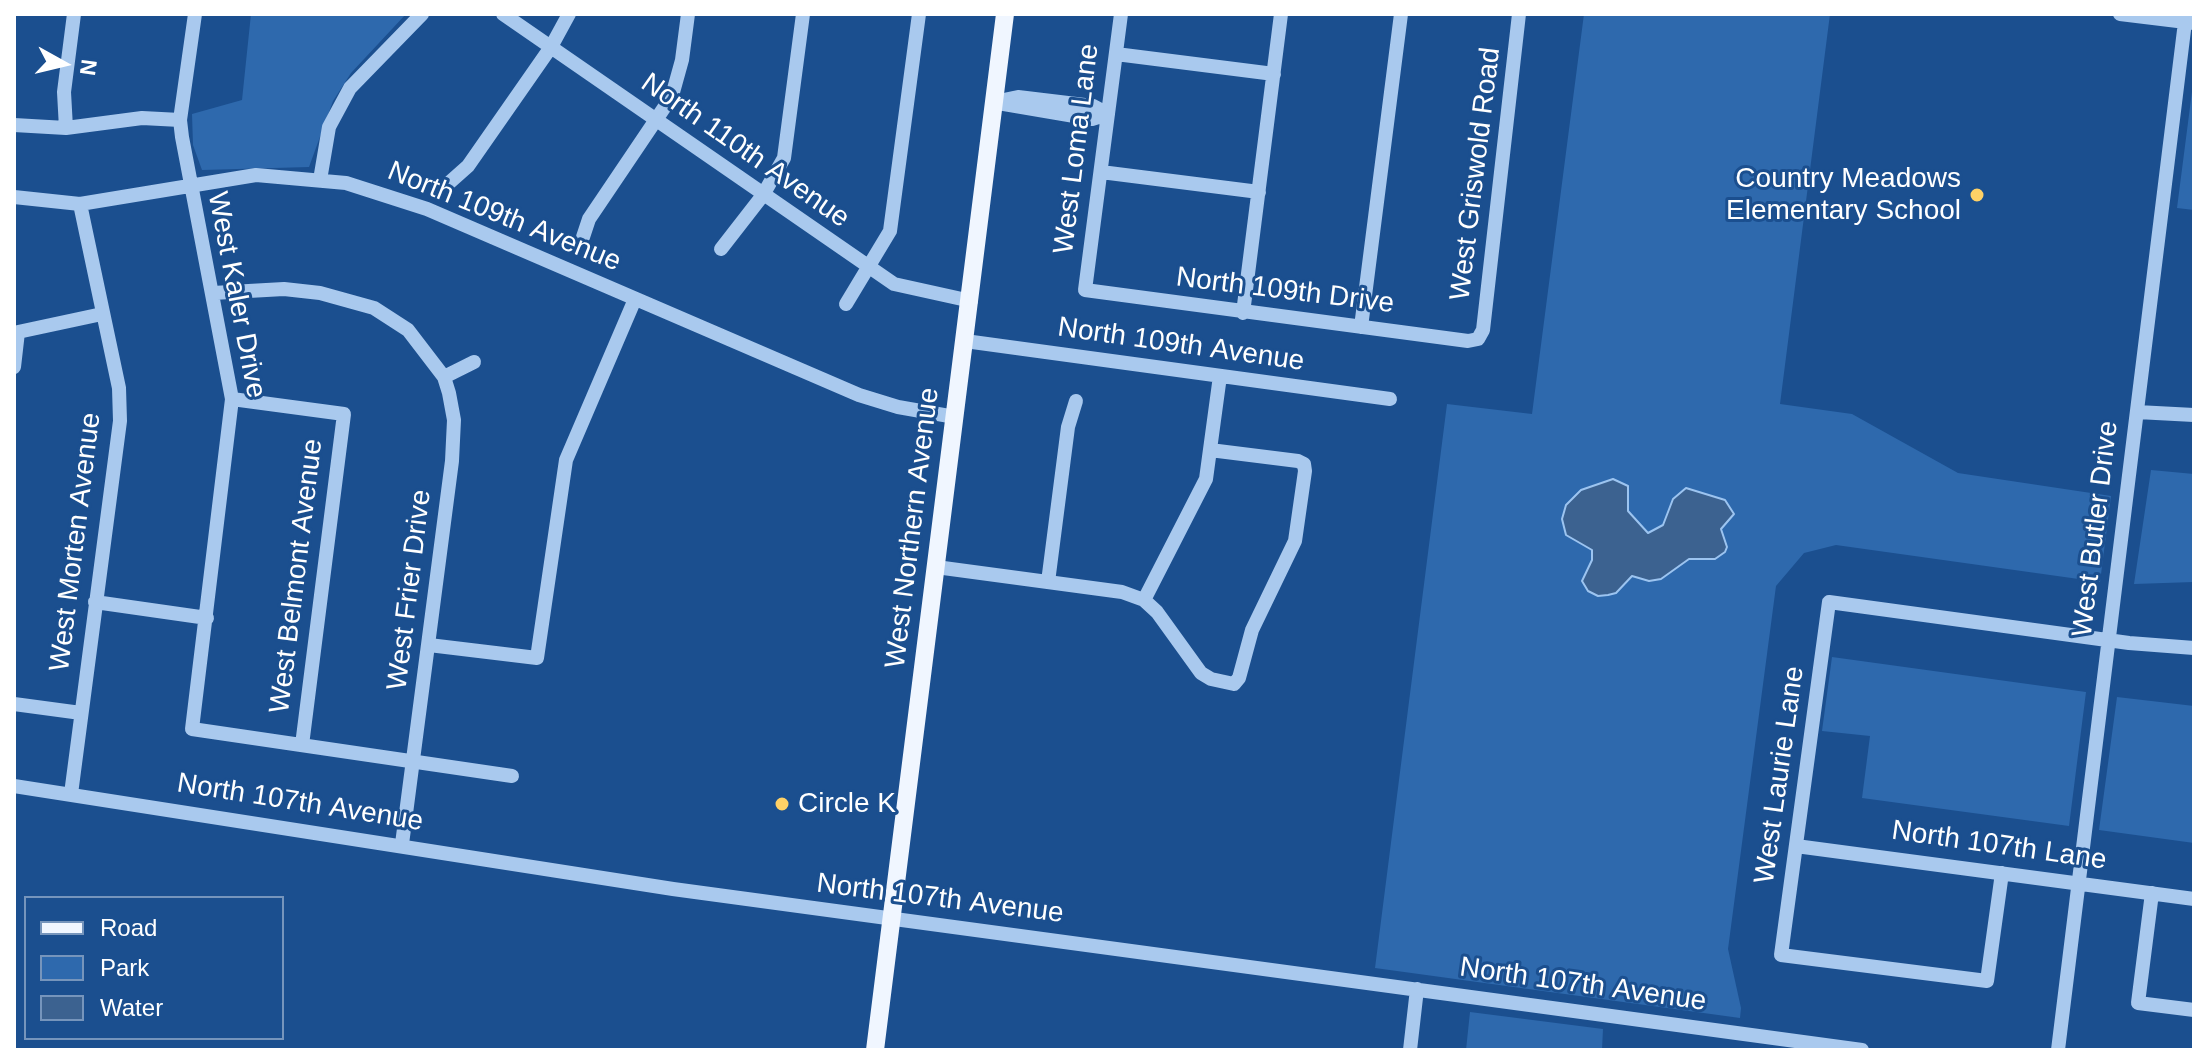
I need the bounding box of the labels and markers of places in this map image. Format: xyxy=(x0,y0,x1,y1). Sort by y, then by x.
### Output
place label: Country Meadows Elementary School xyxy=(1726,162,1961,228)
marker: Country Meadows Elementary School xyxy=(1968,186,1986,204)
place label: Circle K xyxy=(798,787,896,821)
marker: Circle K xyxy=(773,795,791,813)

